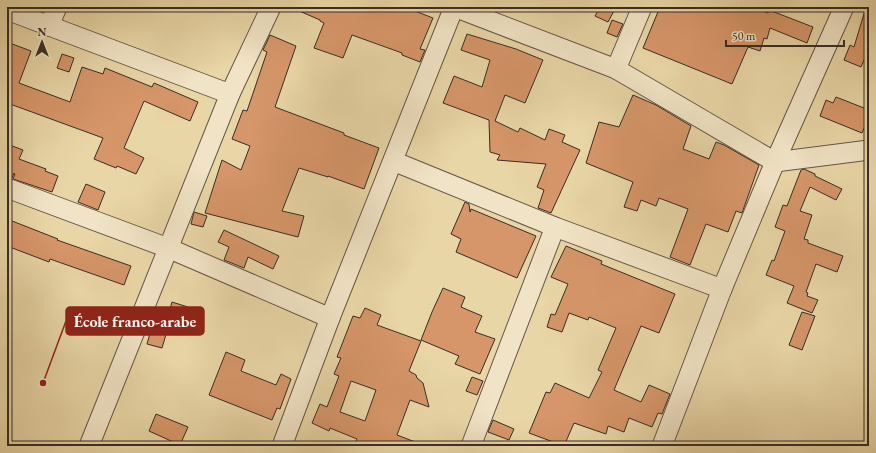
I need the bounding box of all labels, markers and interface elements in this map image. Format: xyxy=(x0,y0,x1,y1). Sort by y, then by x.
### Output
north arrow xyxy=(22,22,62,62)
scale bar xyxy=(726,22,844,48)
text: N xyxy=(38,25,47,39)
text: 50 m xyxy=(732,28,756,44)
callout: École franco-arabe xyxy=(66,307,204,335)
text: École franco-arabe xyxy=(74,311,196,332)

